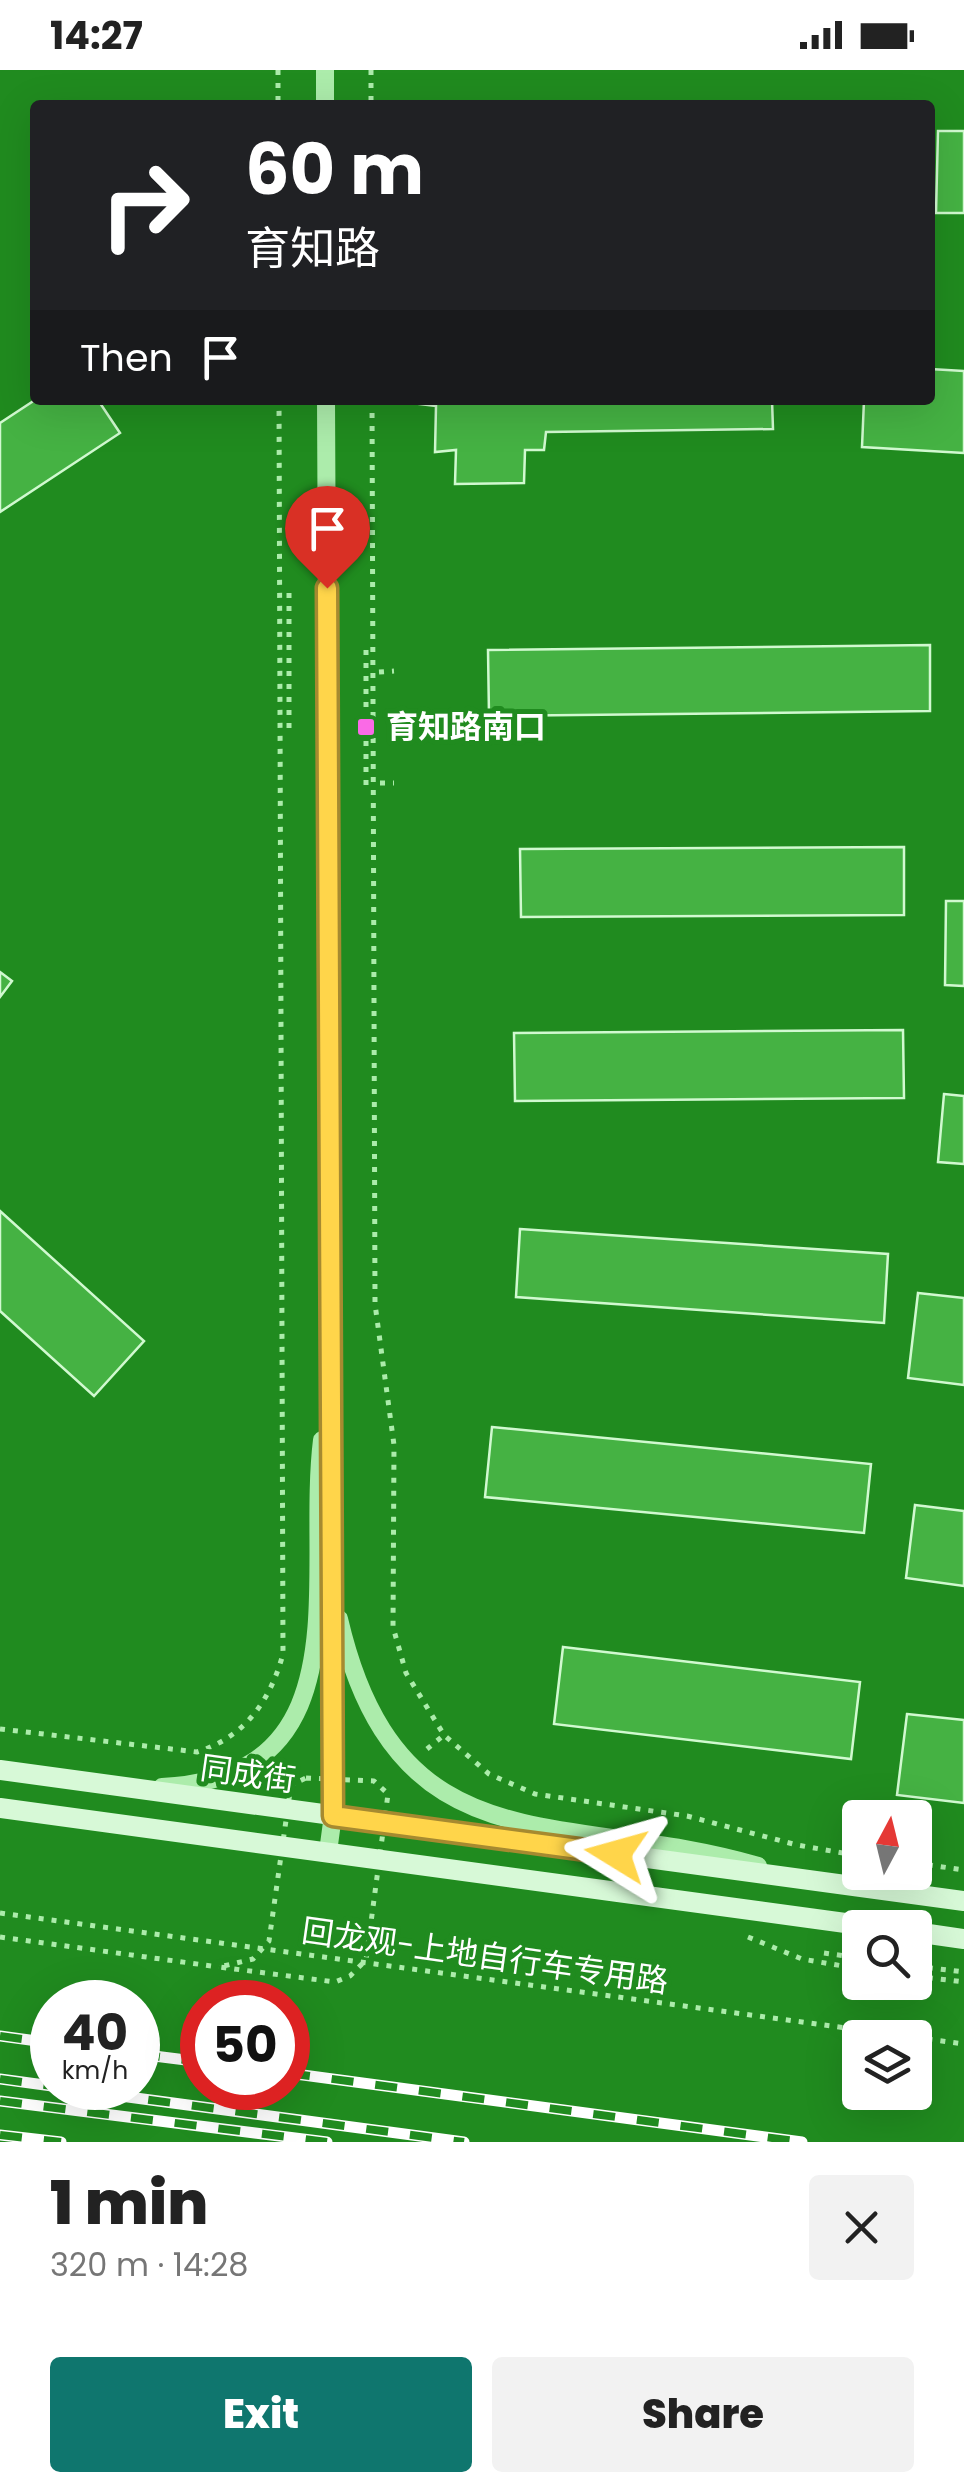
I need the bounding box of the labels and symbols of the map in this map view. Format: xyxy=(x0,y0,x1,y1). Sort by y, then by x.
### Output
pin xyxy=(285,486,370,589)
place label: 育知路南口 xyxy=(386,704,546,749)
marker: 育知路南口 xyxy=(355,716,377,738)
street label: 同成街 xyxy=(197,1745,299,1802)
north arrow xyxy=(842,1800,932,1890)
position arrow xyxy=(564,1802,668,1906)
street label: 回龙观-上地自行车专用路 xyxy=(299,1908,671,2004)
speed limit sign: 50 xyxy=(180,1980,310,2110)

